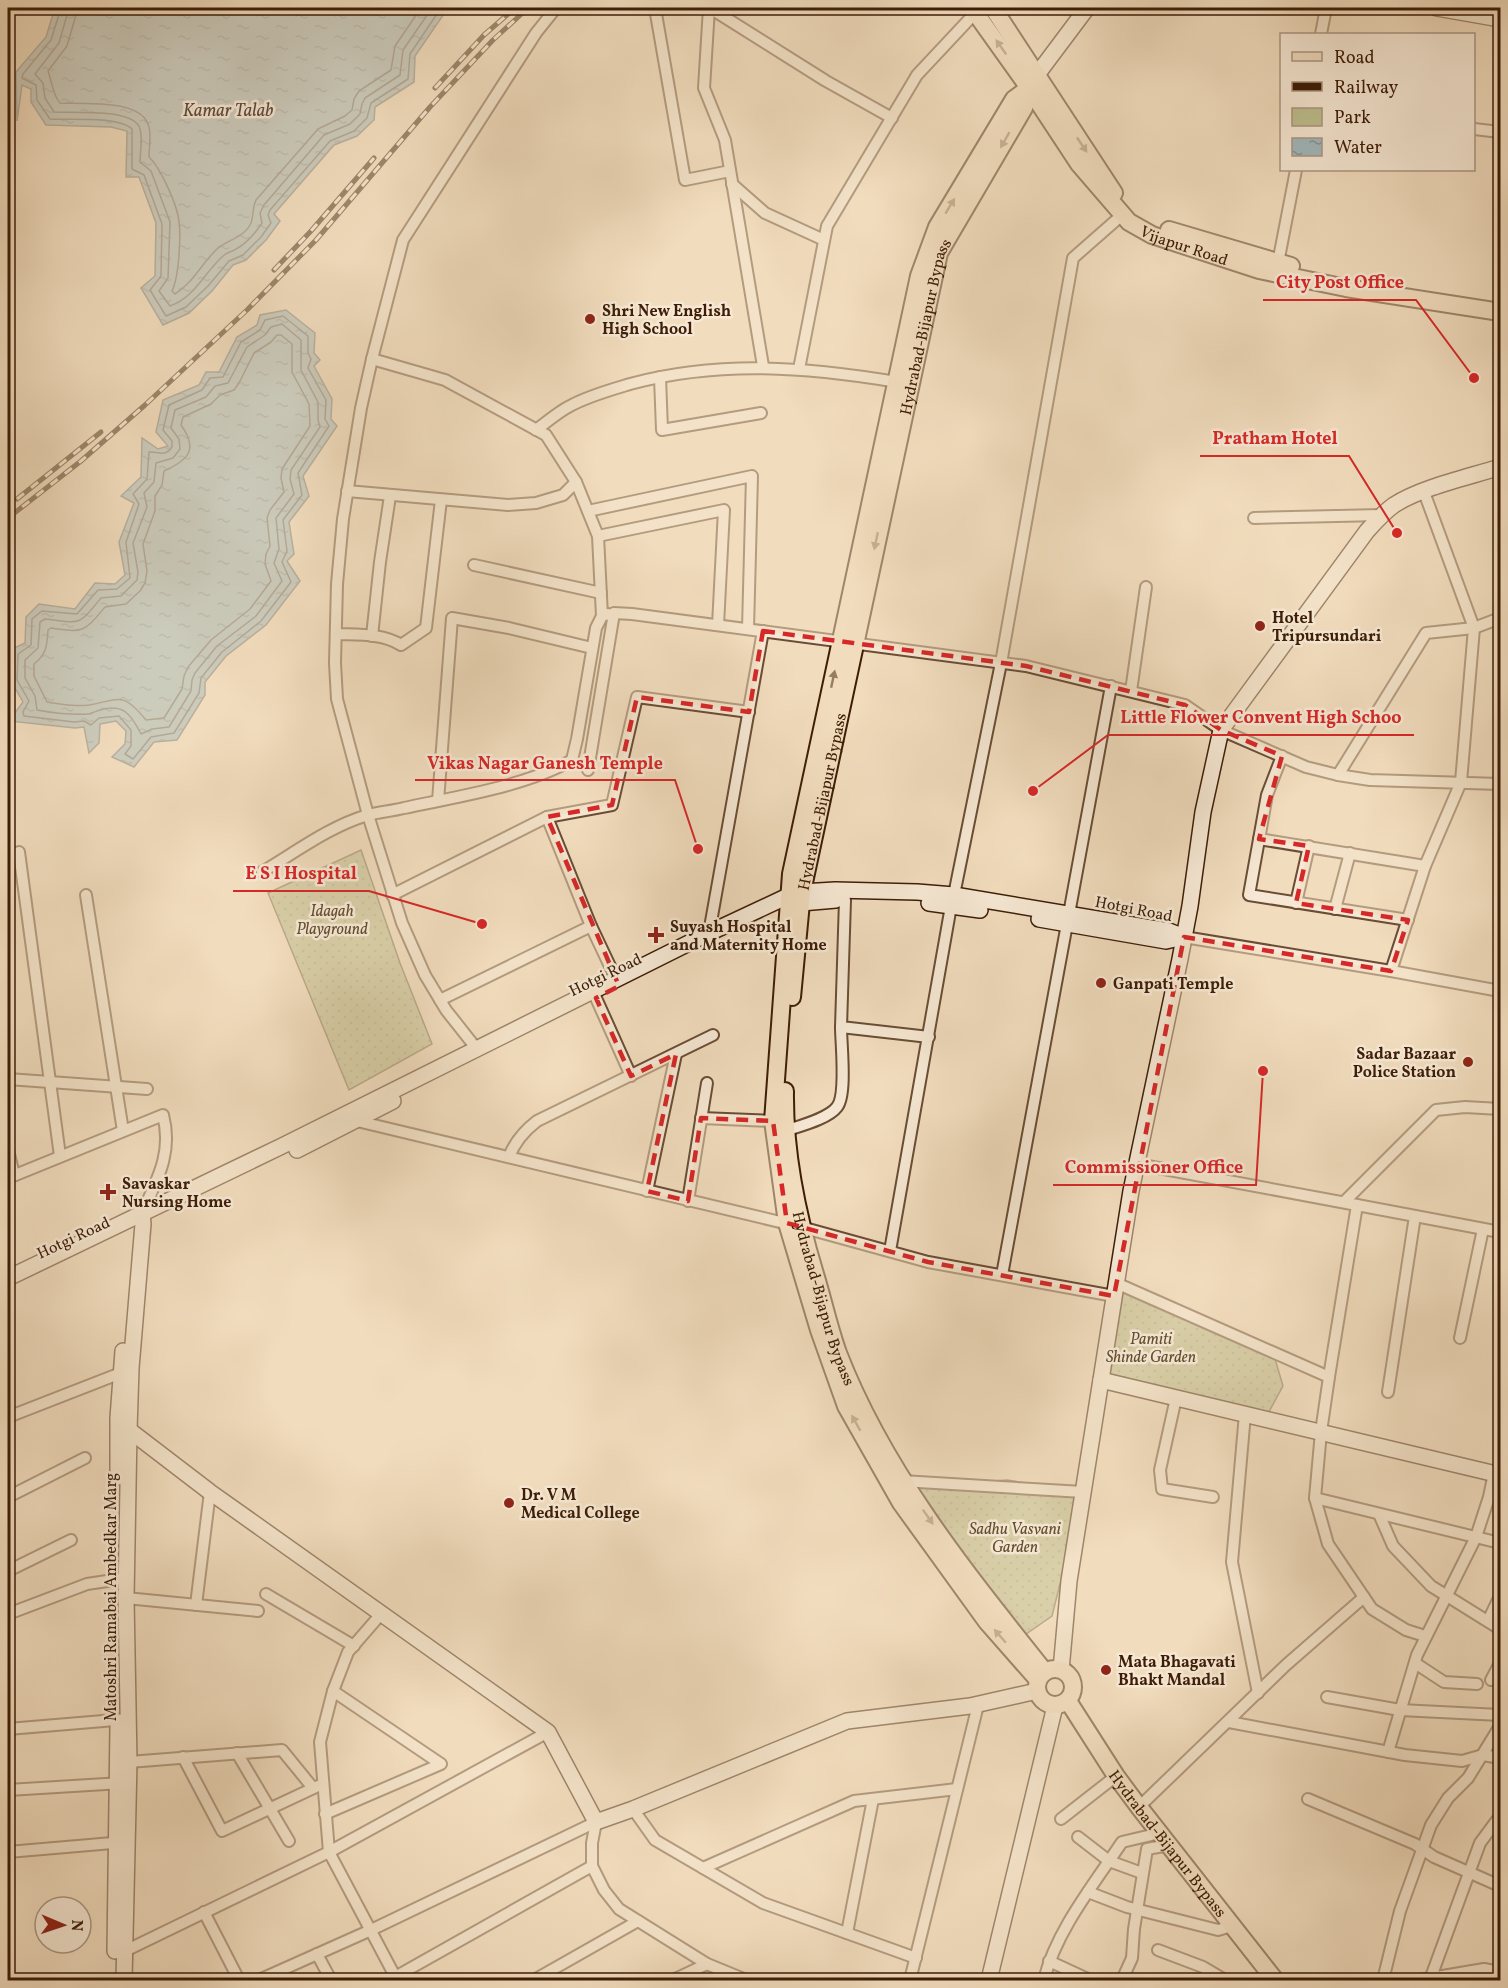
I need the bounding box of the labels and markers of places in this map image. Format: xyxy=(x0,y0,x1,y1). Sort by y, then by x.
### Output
callout: City Post Office xyxy=(1263,264,1416,300)
place label: Shri New English High School xyxy=(602,301,731,341)
marker: Shri New English High School xyxy=(583,312,597,326)
callout: Pratham Hotel xyxy=(1200,420,1349,456)
place label: Hotel Tripursundari xyxy=(1272,608,1382,648)
marker: Hotel Tripursundari xyxy=(1253,619,1267,633)
callout: Little Flower Convent High Schoo xyxy=(1108,699,1414,735)
callout: Vikas Nagar Ganesh Temple xyxy=(415,744,675,780)
callout: E S I Hospital xyxy=(233,855,369,891)
place label: Suyash Hospital and Maternity Home xyxy=(670,917,827,957)
marker: Suyash Hospital and Maternity Home xyxy=(647,926,665,944)
place label: Ganpati Temple xyxy=(1113,974,1233,996)
marker: Ganpati Temple xyxy=(1094,976,1108,990)
place label: Sadar Bazaar Police Station xyxy=(1353,1044,1456,1084)
marker: Sadar Bazaar Police Station xyxy=(1461,1055,1475,1069)
callout: Commissioner Office xyxy=(1053,1149,1256,1185)
place label: Savaskar Nursing Home xyxy=(122,1174,231,1214)
marker: Savaskar Nursing Home xyxy=(99,1183,117,1201)
place label: Dr. V M Medical College xyxy=(521,1485,640,1525)
marker: Dr. V M Medical College xyxy=(502,1496,516,1510)
place label: Mata Bhagavati Bhakt Mandal xyxy=(1118,1652,1236,1692)
marker: Mata Bhagavati Bhakt Mandal xyxy=(1099,1663,1113,1677)

